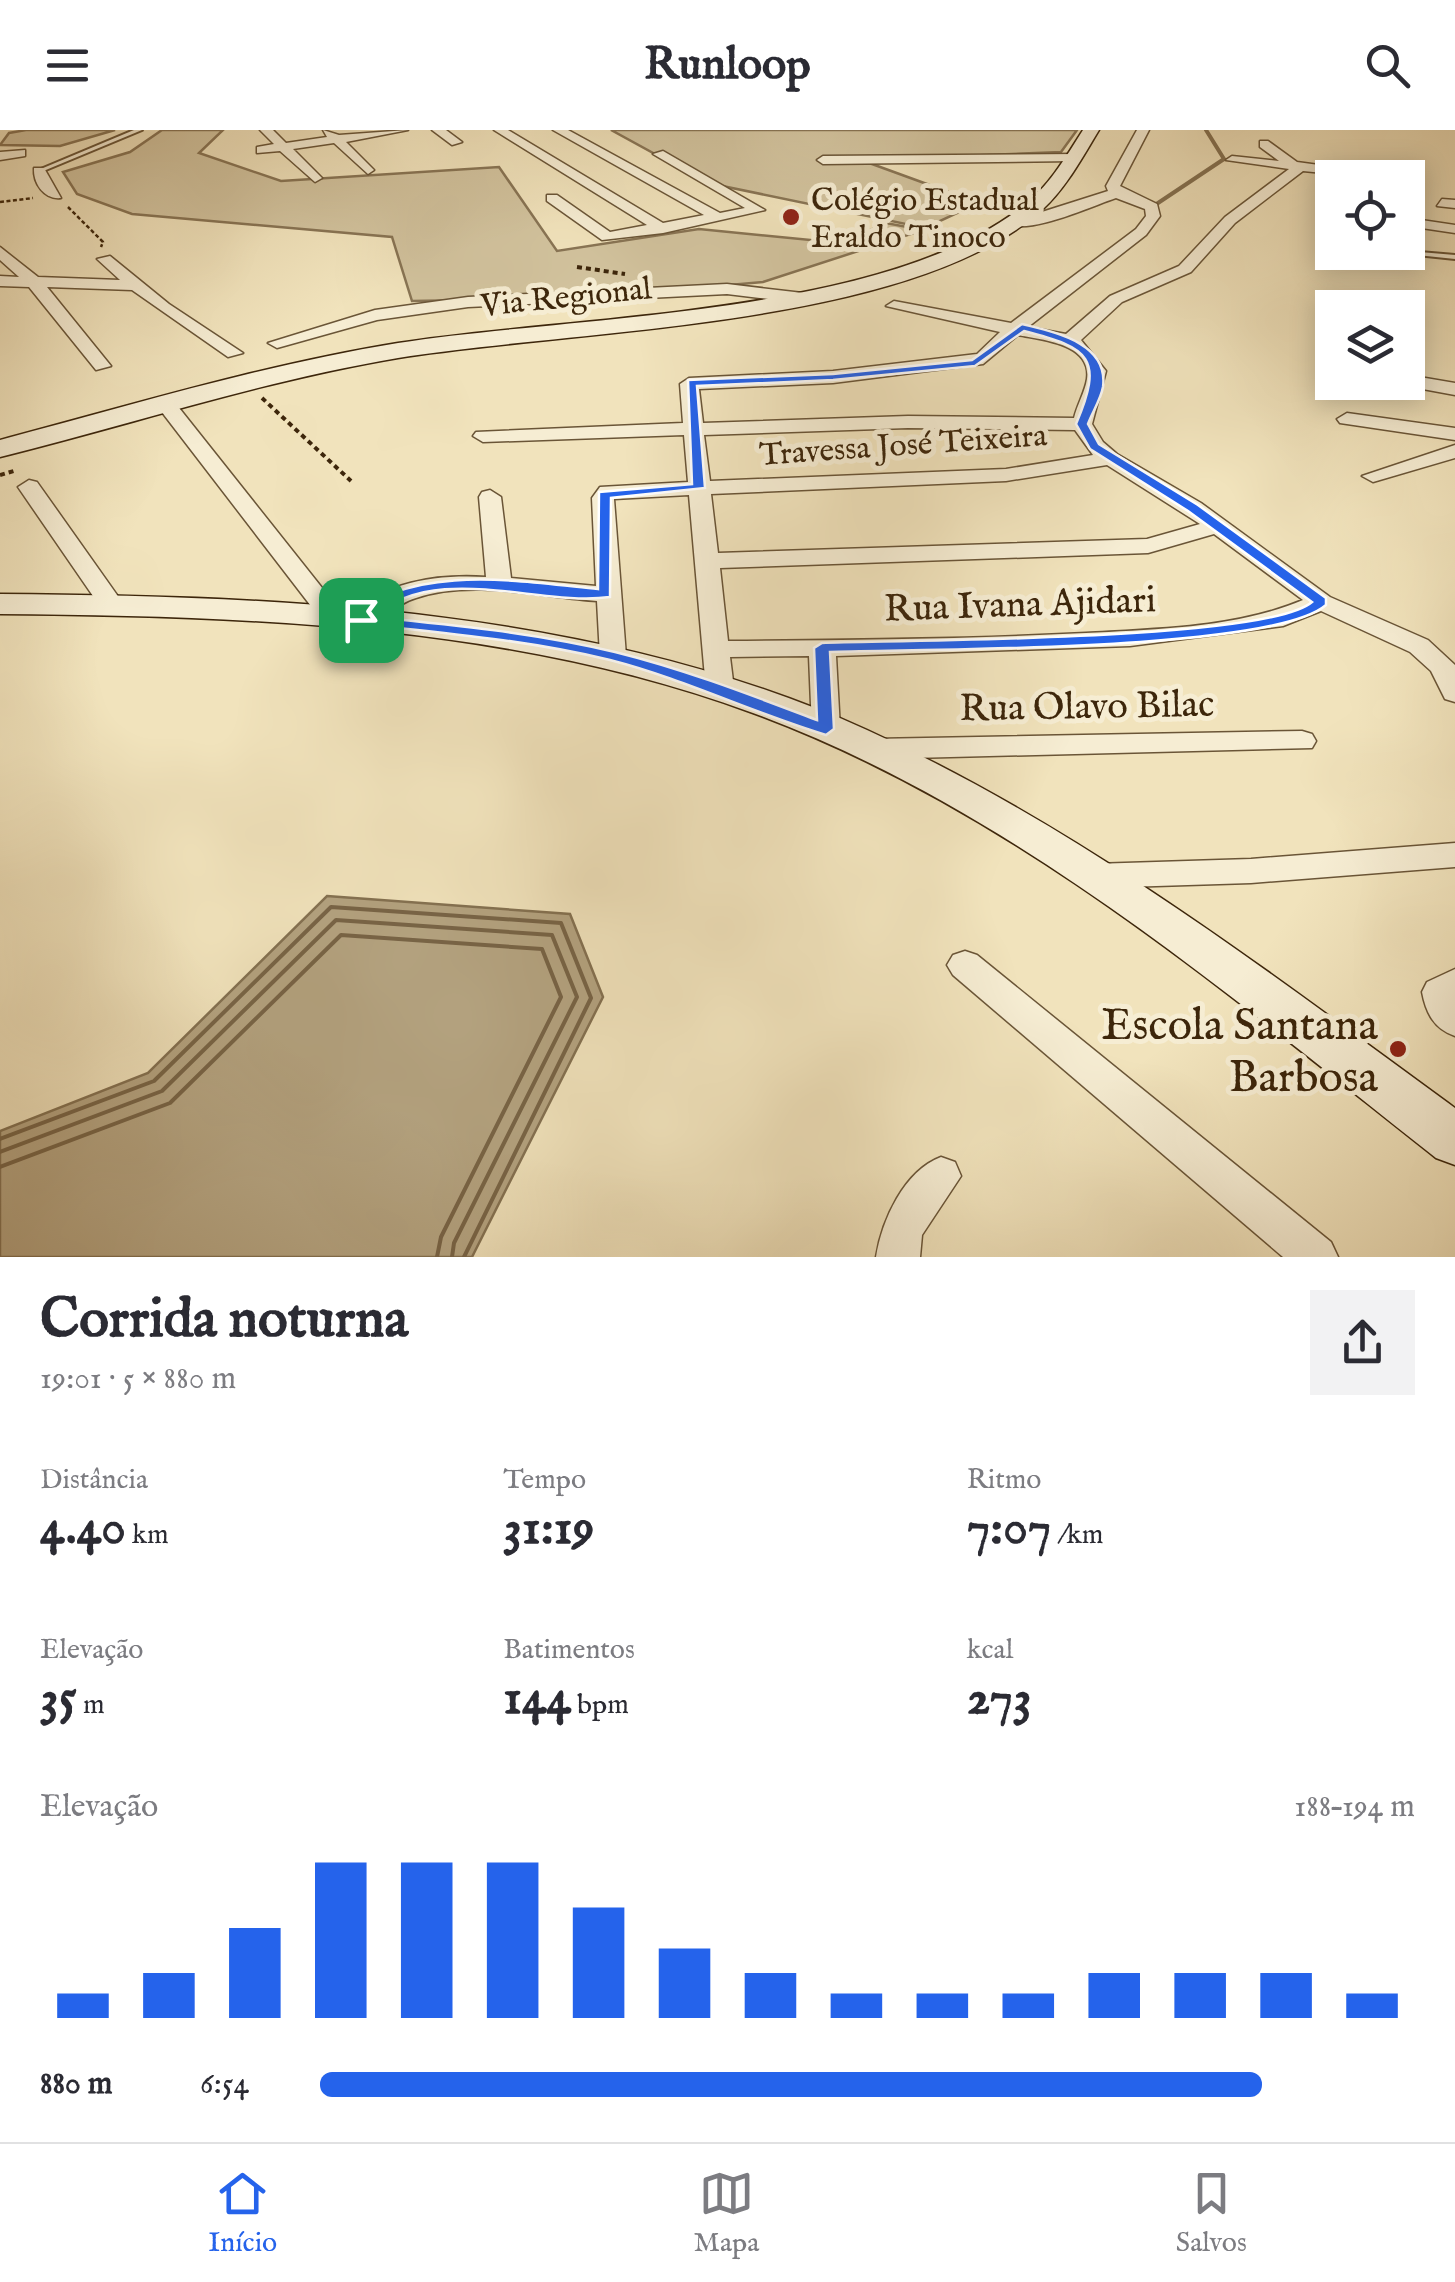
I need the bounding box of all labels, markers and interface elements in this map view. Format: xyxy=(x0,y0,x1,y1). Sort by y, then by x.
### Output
text: Runloop xyxy=(644,37,811,94)
icon: menu xyxy=(40,38,95,93)
icon: search xyxy=(1360,38,1415,93)
map controls xyxy=(1315,160,1425,400)
button: locate xyxy=(1315,160,1425,270)
place label: Colégio Estadual Eraldo Tinoco xyxy=(811,181,1039,259)
marker: Colégio Estadual Eraldo Tinoco xyxy=(780,206,802,228)
street label: Via Regional xyxy=(478,269,654,328)
button: layers xyxy=(1315,290,1425,400)
street label: Travessa José Teixeira xyxy=(758,416,1049,477)
street label: Rua Ivana Ajidari xyxy=(883,577,1157,635)
pin xyxy=(319,578,404,663)
icon: arrive xyxy=(334,593,389,648)
street label: Rua Olavo Bilac xyxy=(959,682,1215,734)
place label: Escola Santana Barbosa xyxy=(1101,998,1379,1107)
marker: Escola Santana Barbosa xyxy=(1387,1038,1409,1060)
text: Corrida noturna xyxy=(40,1286,408,1356)
button: share xyxy=(1310,1290,1415,1395)
text: 19:01 · 5 × 880 m xyxy=(40,1359,236,1400)
text: Distância xyxy=(40,1463,148,1498)
text: Tempo xyxy=(503,1463,586,1498)
text: Ritmo xyxy=(967,1463,1041,1498)
text: 4.40 xyxy=(40,1498,126,1561)
text: 31:19 xyxy=(503,1498,594,1561)
text: 7:07 xyxy=(967,1498,1051,1561)
text: km xyxy=(126,1518,169,1553)
text: /km xyxy=(1051,1518,1103,1553)
text: Elevação xyxy=(40,1633,143,1668)
text: Batimentos xyxy=(503,1633,635,1668)
text: kcal xyxy=(967,1633,1013,1668)
text: 35 xyxy=(40,1668,77,1731)
text: 144 xyxy=(503,1668,571,1731)
text: 273 xyxy=(967,1668,1032,1731)
text: m xyxy=(77,1688,105,1723)
text: bpm xyxy=(571,1688,629,1723)
text: Elevação xyxy=(40,1787,158,1828)
text: 188–194 m xyxy=(1294,1787,1415,1828)
text: 880 m xyxy=(40,2064,113,2105)
text: 6:54 xyxy=(200,2064,249,2105)
tab: Início xyxy=(208,2166,277,2261)
tab: Mapa xyxy=(694,2166,759,2261)
tab: Salvos xyxy=(1176,2166,1247,2261)

